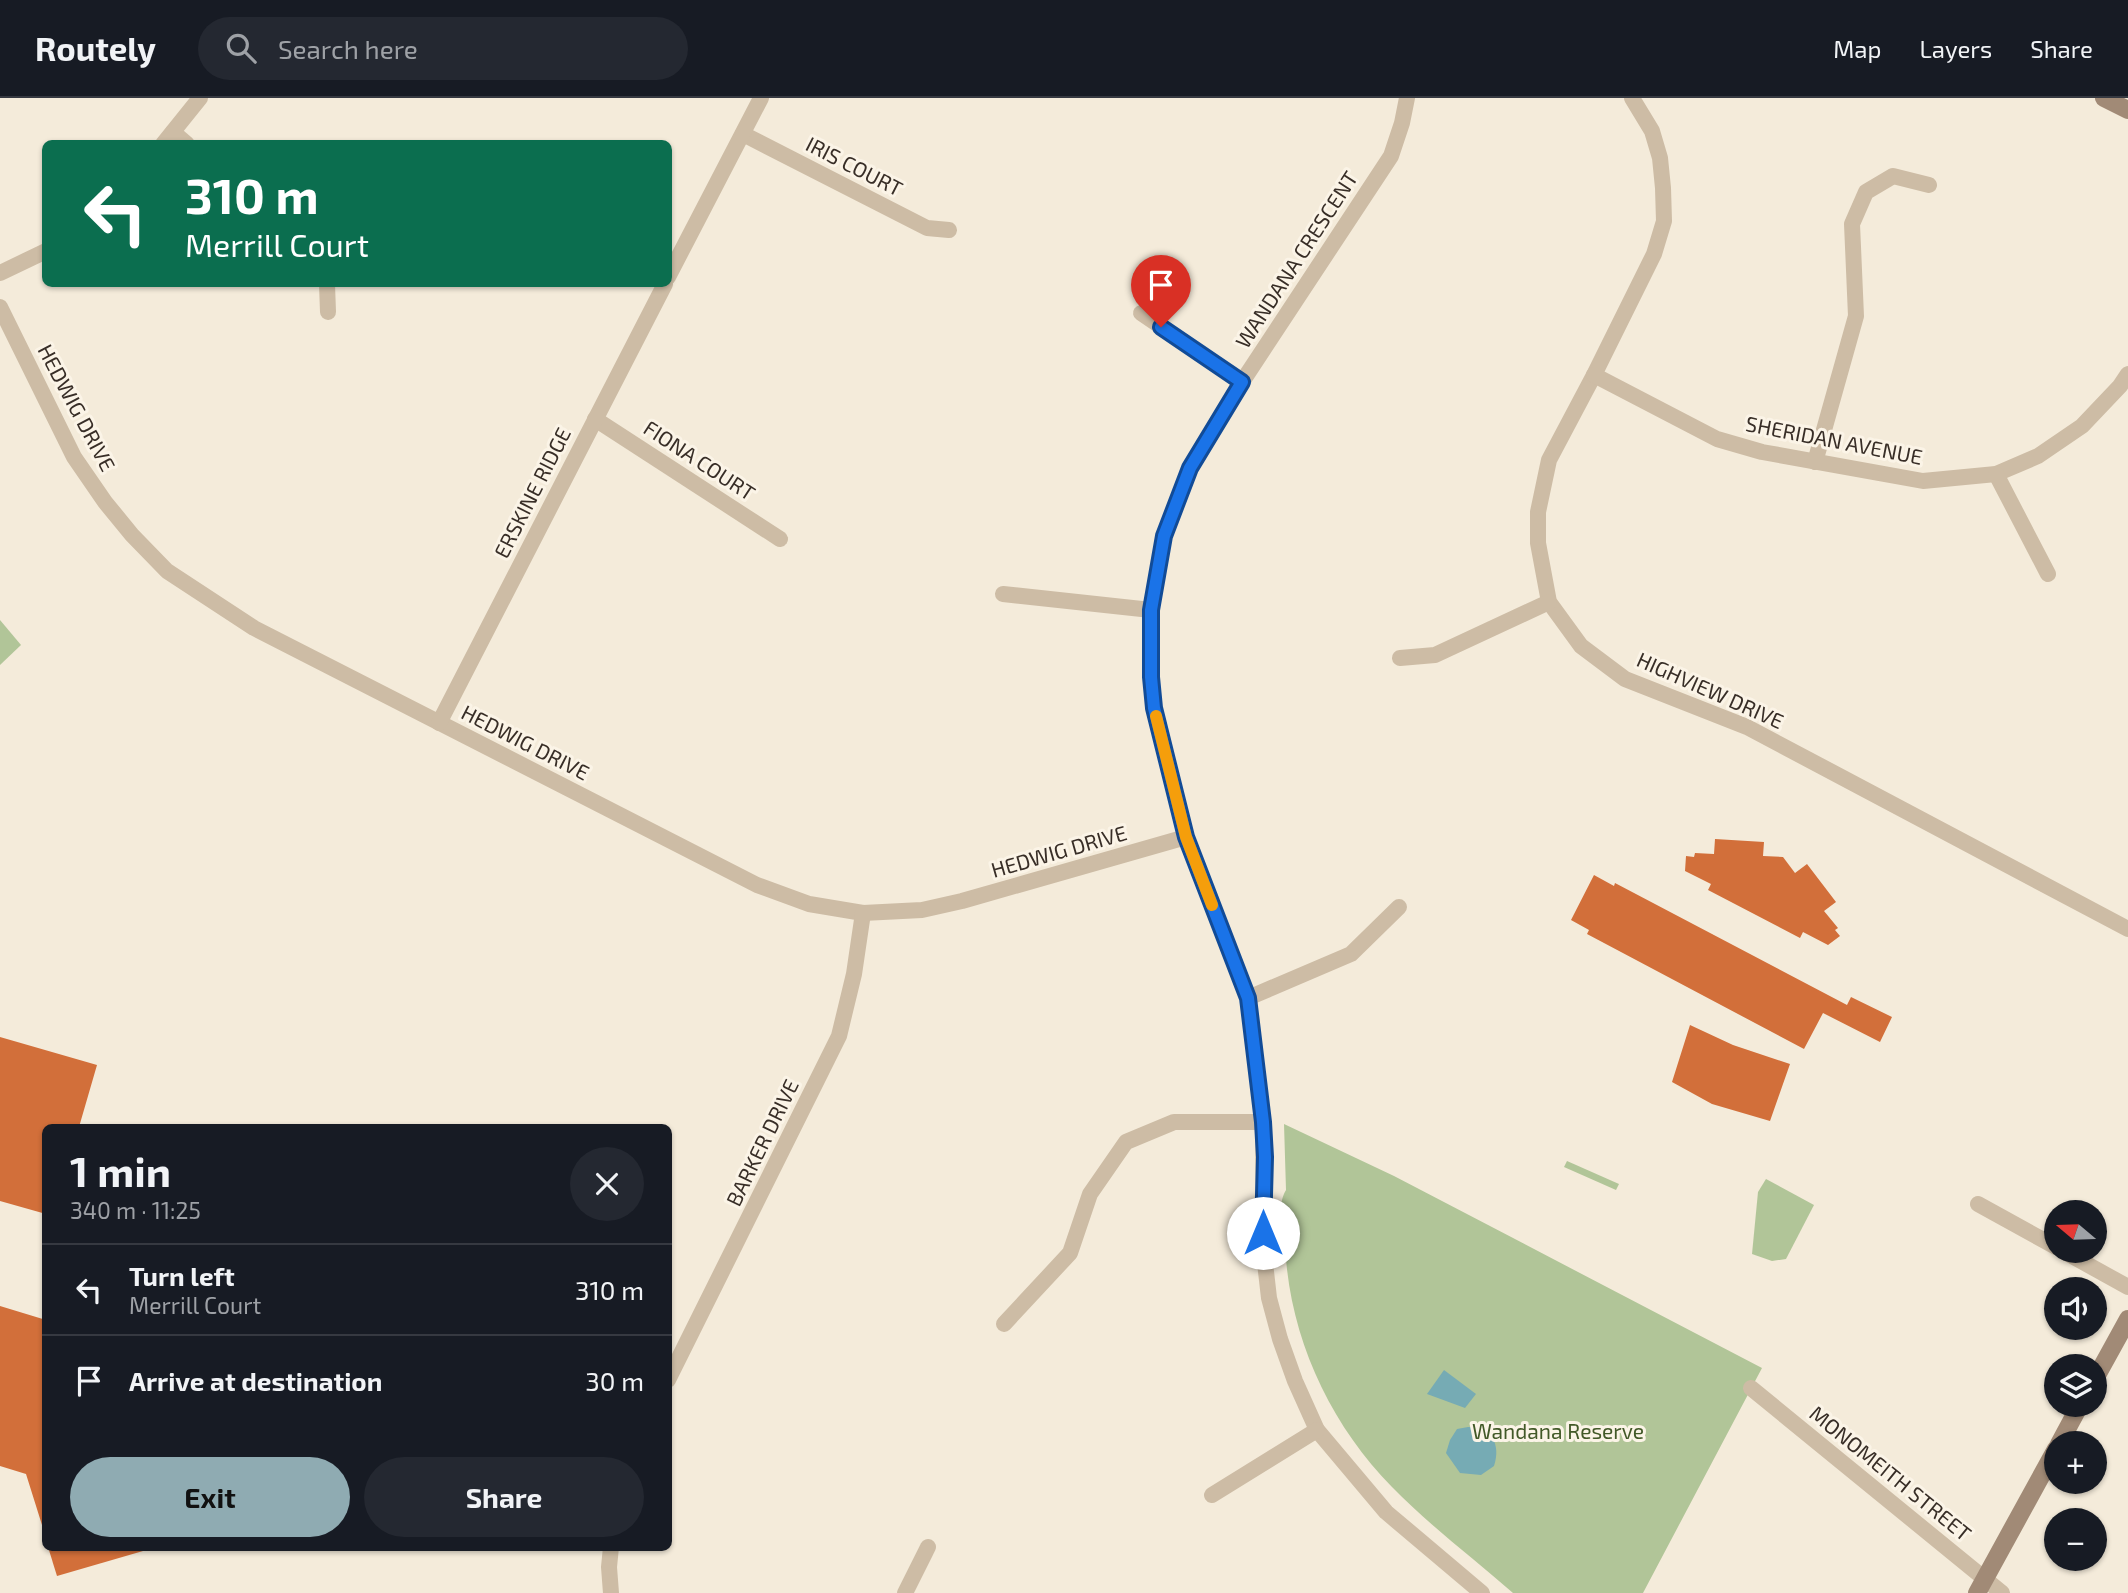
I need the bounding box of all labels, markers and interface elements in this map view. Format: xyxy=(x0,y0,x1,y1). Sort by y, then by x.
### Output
search box xyxy=(198,17,688,80)
text: Routely xyxy=(35,28,156,68)
icon: search xyxy=(222,29,260,67)
text: Search here xyxy=(278,33,418,64)
text: Map xyxy=(1833,34,1881,63)
text: Layers xyxy=(1919,34,1992,63)
text: Share xyxy=(2030,34,2093,63)
street label: IRIS COURT xyxy=(802,131,907,201)
text: 310 m xyxy=(185,165,319,224)
street label: WANDANA CRESCENT xyxy=(1229,166,1362,352)
icon: left xyxy=(70,168,161,259)
text: Merrill Court xyxy=(185,225,369,263)
pin xyxy=(1131,255,1191,327)
icon: arrive xyxy=(1142,266,1180,304)
street label: HEDWIG DRIVE xyxy=(33,340,121,475)
street label: SHERIDAN AVENUE xyxy=(1744,410,1925,469)
street label: FIONA COURT xyxy=(639,415,760,505)
street label: ERSKINE RIDGE xyxy=(488,423,575,562)
street label: HIGHVIEW DRIVE xyxy=(1633,646,1788,733)
street label: HEDWIG DRIVE xyxy=(458,699,594,785)
street label: HEDWIG DRIVE xyxy=(988,819,1129,882)
street label: BARKER DRIVE xyxy=(720,1075,803,1210)
text: 1 min xyxy=(70,1145,171,1195)
button: close xyxy=(570,1147,644,1221)
text: 340 m · 11:25 xyxy=(70,1196,201,1224)
position arrow xyxy=(1226,1196,1300,1270)
north arrow xyxy=(2044,1200,2107,1264)
map controls xyxy=(2044,1200,2107,1571)
text: Turn left xyxy=(129,1260,235,1291)
icon: left xyxy=(70,1271,108,1309)
text: 310 m xyxy=(575,1274,644,1305)
button: sound xyxy=(2044,1277,2107,1340)
text: Merrill Court xyxy=(129,1291,261,1319)
button: layers xyxy=(2044,1354,2107,1417)
icon: arrive xyxy=(70,1362,108,1400)
text: Arrive at destination xyxy=(129,1365,382,1396)
text: 30 m xyxy=(585,1365,644,1396)
street label: MONOMEITH STREET xyxy=(1805,1400,1977,1546)
park label: Wandana Reserve xyxy=(1472,1418,1644,1443)
button: + xyxy=(2044,1431,2107,1494)
button: Exit xyxy=(70,1457,350,1537)
button: Share xyxy=(364,1457,644,1537)
button: − xyxy=(2044,1508,2107,1571)

